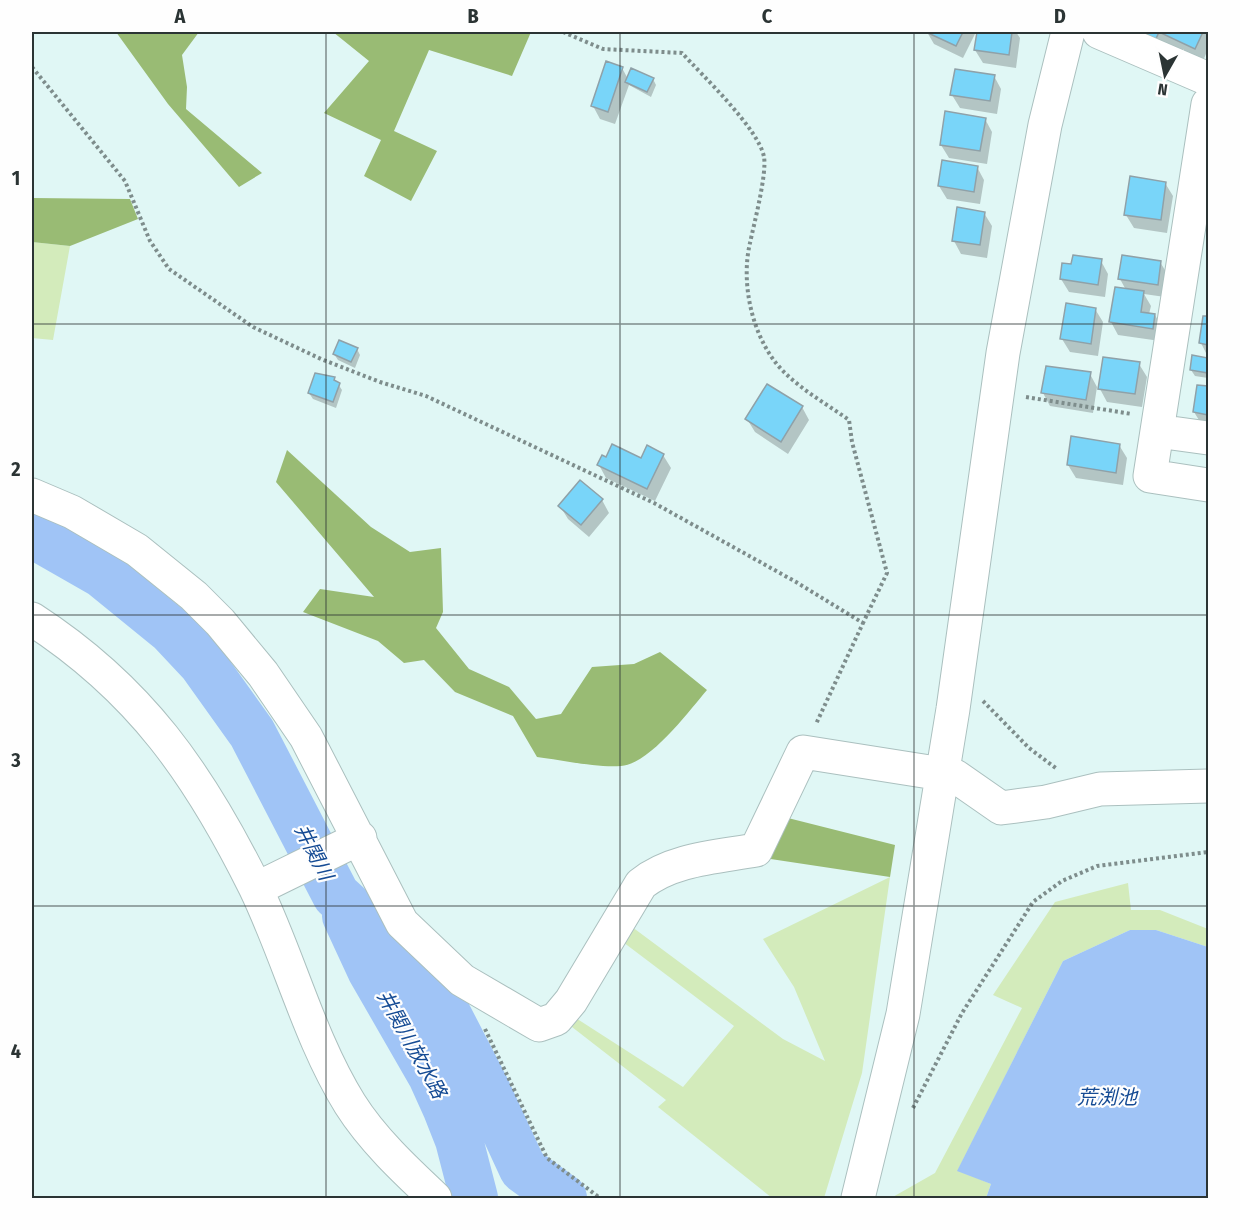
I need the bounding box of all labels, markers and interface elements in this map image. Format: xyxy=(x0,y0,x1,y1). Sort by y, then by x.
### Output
text: A xyxy=(174,4,187,28)
text: B xyxy=(467,4,479,28)
text: C xyxy=(762,4,773,28)
text: D xyxy=(1054,4,1066,28)
north arrow xyxy=(1135,45,1195,105)
text: N xyxy=(1157,79,1169,99)
text: 1 xyxy=(12,166,20,190)
text: 2 xyxy=(10,457,21,481)
text: 3 xyxy=(10,748,21,772)
water label: 井関川 xyxy=(290,820,339,886)
water label: 井関川放水路 xyxy=(372,986,453,1104)
text: 4 xyxy=(11,1039,21,1063)
water label: 荒渕池 xyxy=(1077,1085,1139,1109)

